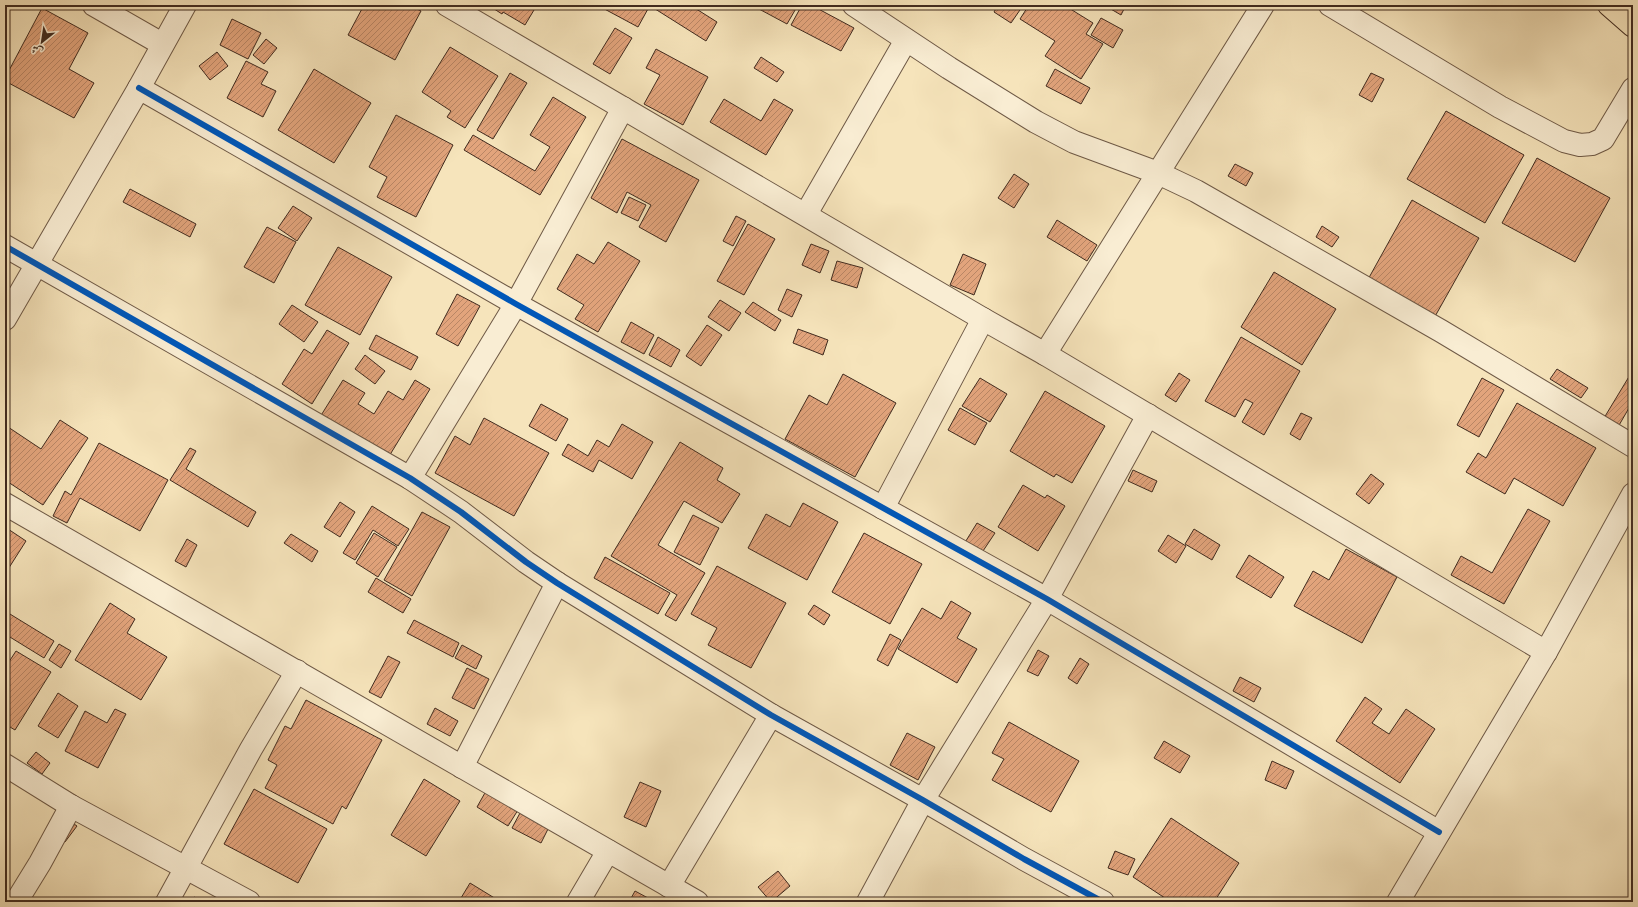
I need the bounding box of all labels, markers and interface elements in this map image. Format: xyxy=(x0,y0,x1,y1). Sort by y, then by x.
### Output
north arrow xyxy=(22,22,62,62)
text: ش xyxy=(30,42,45,57)

